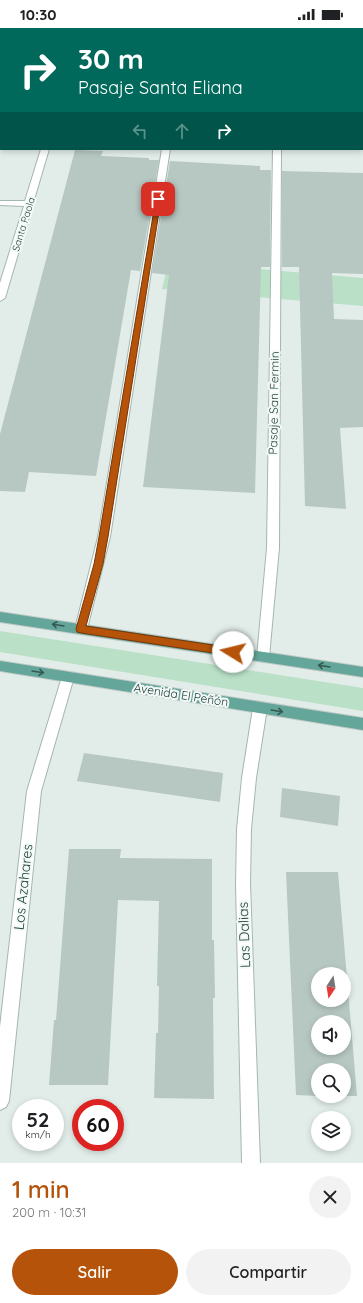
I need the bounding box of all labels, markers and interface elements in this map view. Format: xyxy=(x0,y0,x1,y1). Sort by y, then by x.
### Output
text: 10:30 xyxy=(20,5,56,24)
text: 30 m xyxy=(78,41,144,76)
icon: right xyxy=(12,44,64,96)
text: Pasaje Santa Eliana xyxy=(78,76,243,99)
icon: left xyxy=(129,120,151,142)
icon: ahead xyxy=(171,120,193,142)
icon: right xyxy=(213,120,235,142)
pin xyxy=(141,182,175,216)
icon: arrive xyxy=(147,188,169,210)
street label: Santa Paola xyxy=(9,195,38,253)
street label: Pasaje San Fermin xyxy=(265,351,282,455)
one-way arrow xyxy=(52,621,65,629)
position arrow xyxy=(212,631,254,673)
one-way arrow xyxy=(318,662,331,670)
one-way arrow xyxy=(32,668,45,676)
street label: Avenida El Peñón xyxy=(133,680,229,709)
one-way arrow xyxy=(271,707,284,715)
street label: Los Azahares xyxy=(10,843,36,931)
street label: Las Dalias xyxy=(234,902,254,968)
north arrow xyxy=(311,967,351,1007)
map controls xyxy=(311,967,351,1151)
button: sound xyxy=(311,1015,351,1055)
button: search xyxy=(311,1063,351,1103)
speed limit sign: 60 xyxy=(72,1099,124,1151)
text: 52 xyxy=(27,1107,49,1132)
button: layers xyxy=(311,1111,351,1151)
text: km/h xyxy=(25,1128,51,1141)
text: 1 min xyxy=(12,1174,70,1204)
button: close xyxy=(309,1176,351,1218)
text: 200 m · 10:31 xyxy=(12,1204,86,1220)
button: Salir xyxy=(12,1249,178,1295)
button: Compartir xyxy=(186,1249,351,1295)

